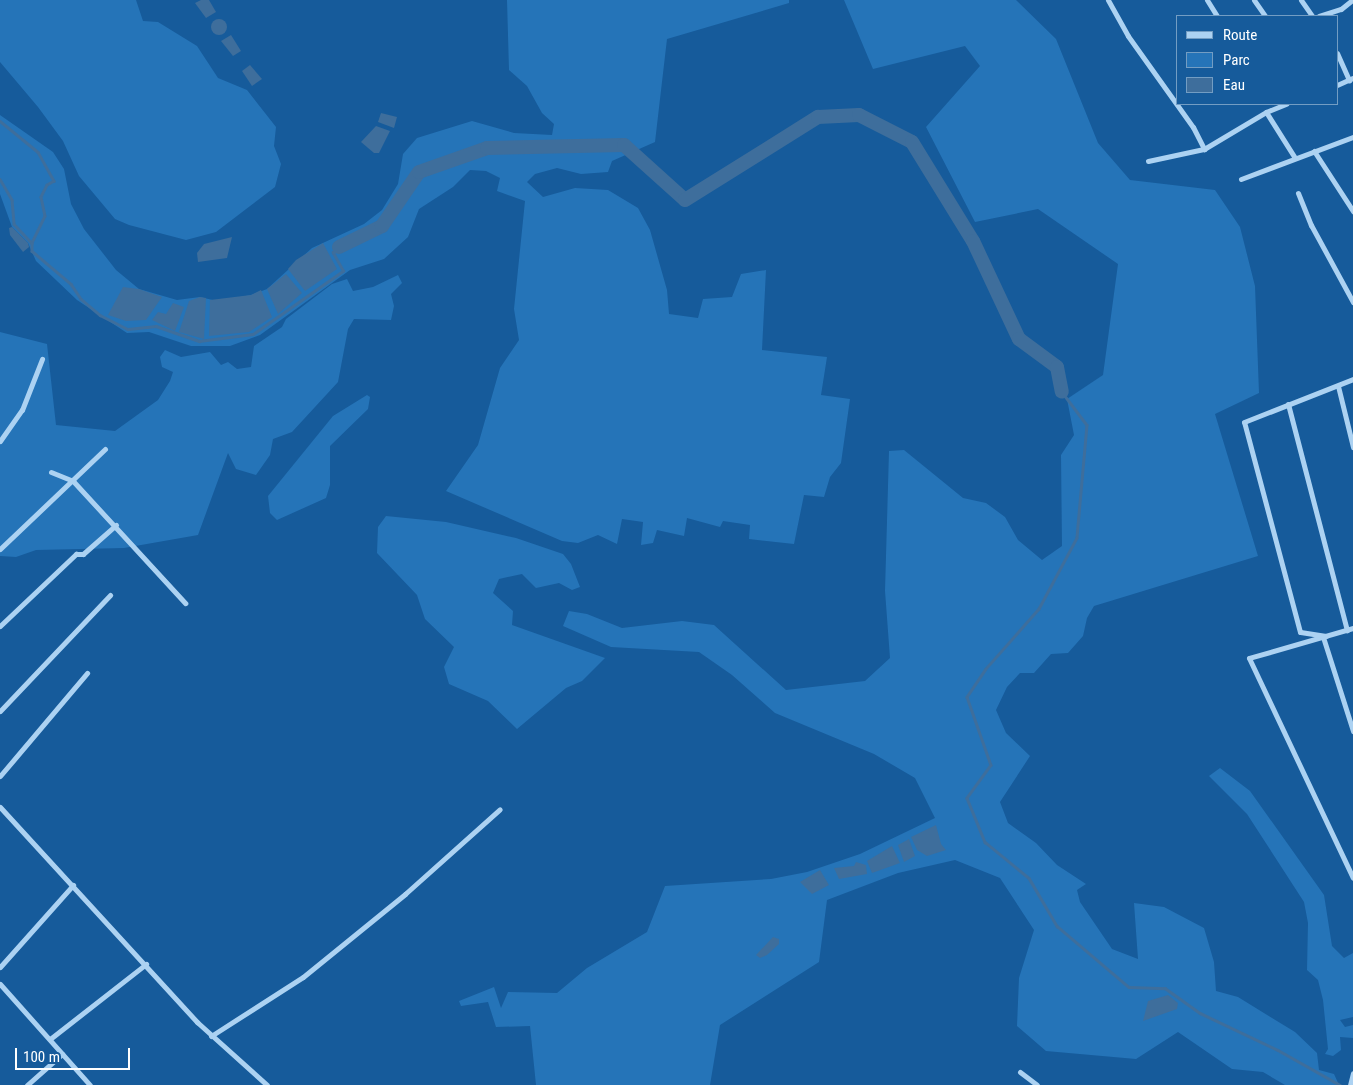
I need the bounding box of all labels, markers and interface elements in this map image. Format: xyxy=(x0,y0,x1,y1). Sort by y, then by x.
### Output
legend xyxy=(1176,15,1338,105)
text: Route xyxy=(1223,26,1257,44)
text: Parc xyxy=(1223,51,1250,69)
text: Eau xyxy=(1223,76,1245,94)
scale bar xyxy=(18,1038,132,1070)
text: 100 m xyxy=(23,1048,60,1066)

